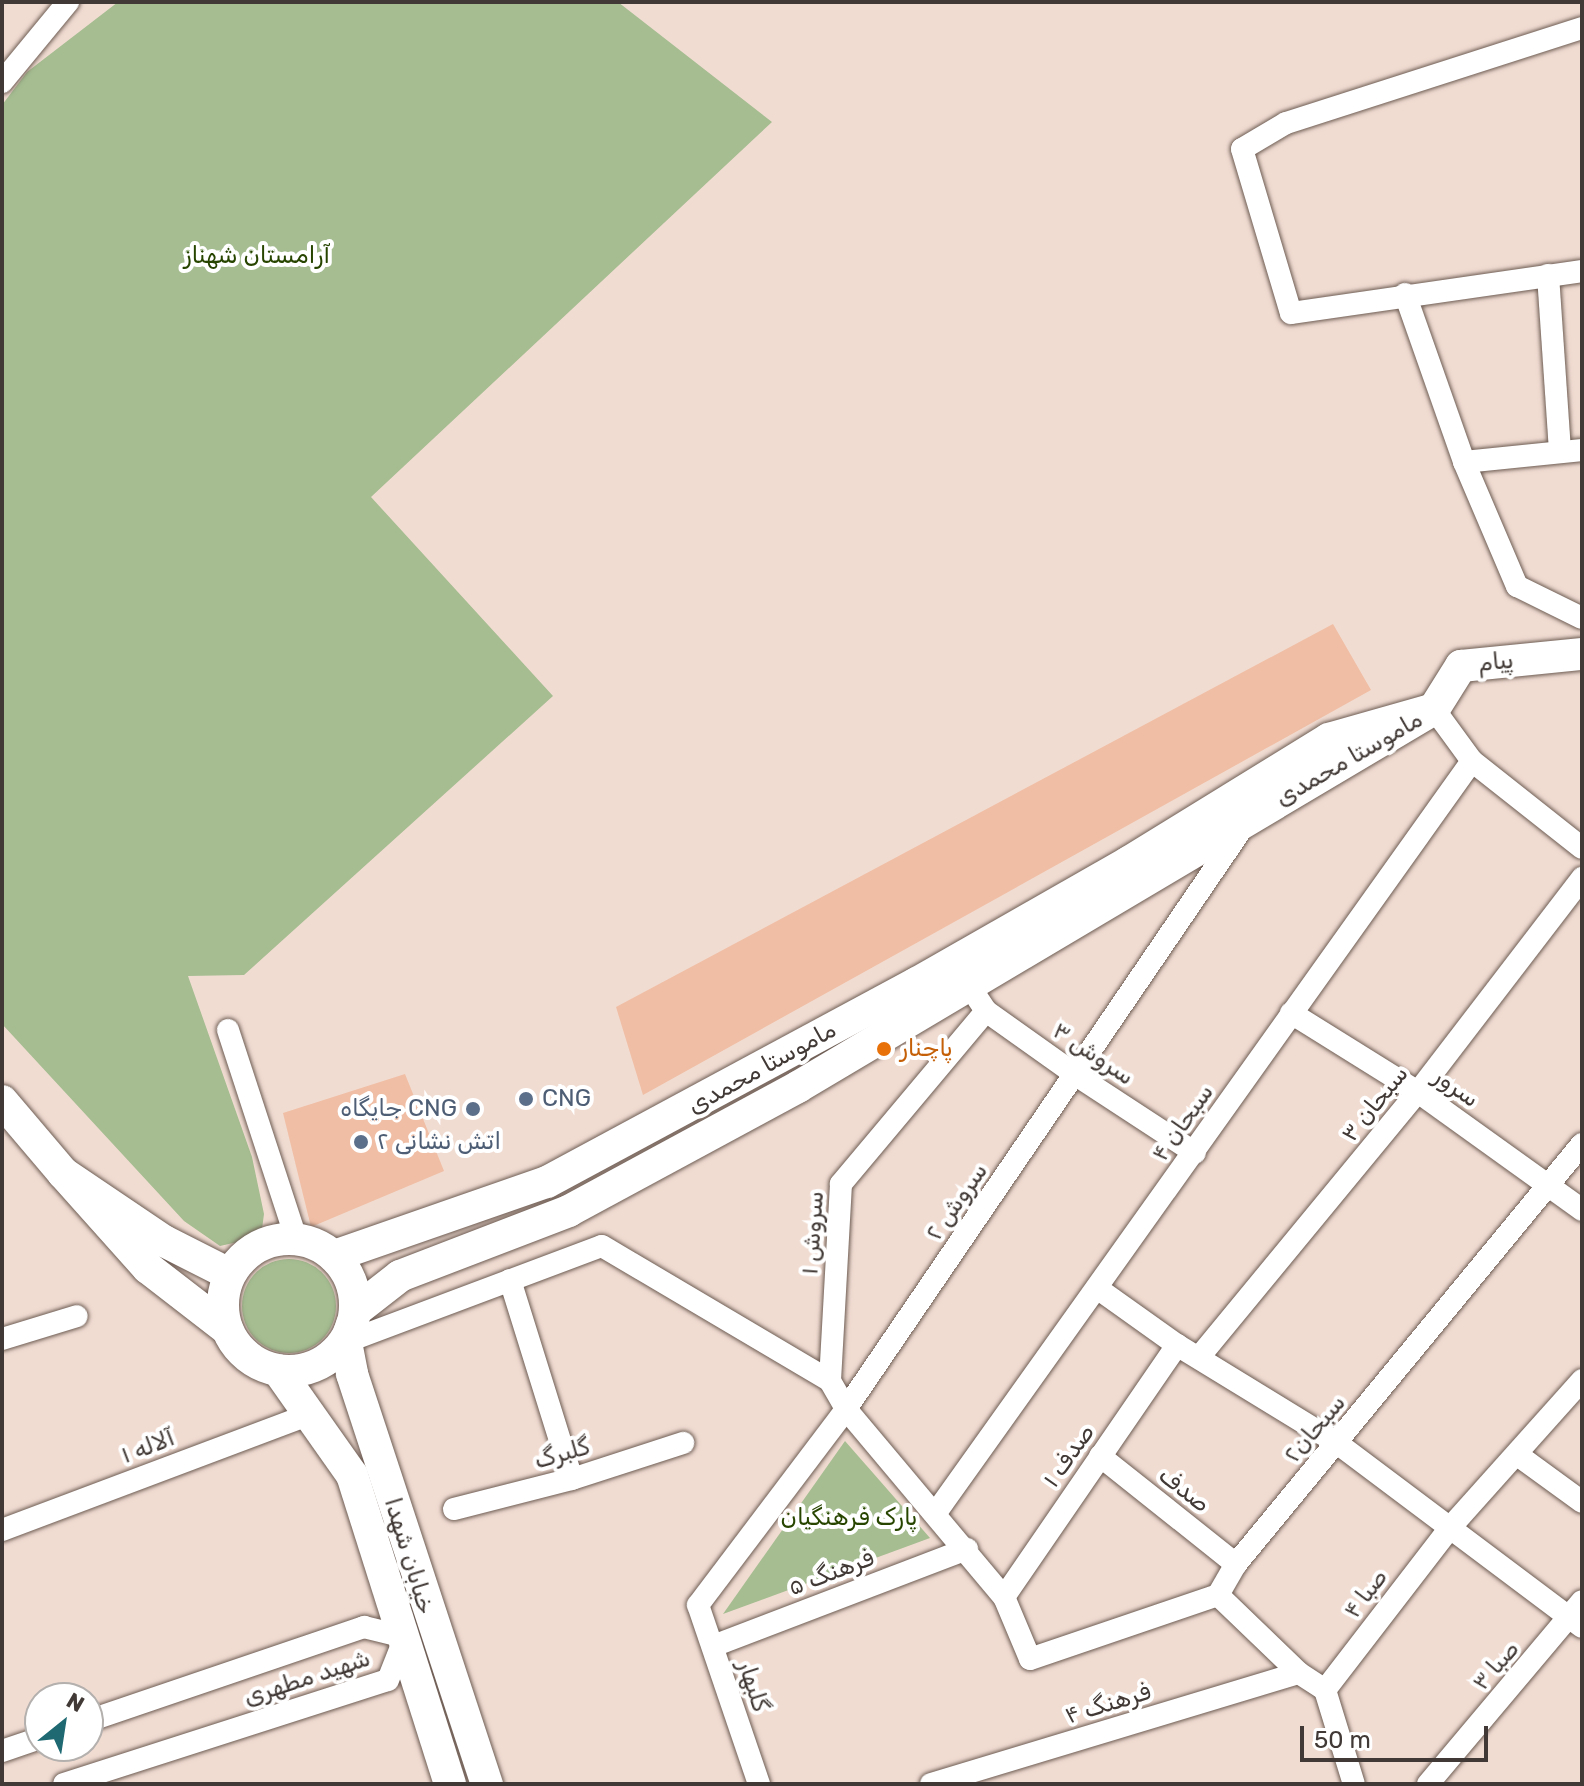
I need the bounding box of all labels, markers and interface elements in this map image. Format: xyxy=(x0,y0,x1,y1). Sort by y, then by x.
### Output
park label: آرامستان شهناز xyxy=(184,242,330,270)
street label: پیام xyxy=(1477,646,1515,678)
street label: ماموستا محمدی xyxy=(1270,705,1428,813)
street label: ماموستا محمدی xyxy=(683,1015,841,1121)
street label: سروش ۳ xyxy=(1047,1016,1139,1092)
place label: پاچنار xyxy=(900,1035,953,1063)
marker: پاچنار xyxy=(875,1040,893,1058)
street label: سبحان ۳ xyxy=(1335,1060,1415,1148)
street label: سرور xyxy=(1428,1062,1484,1114)
street label: سبحان ۴ xyxy=(1146,1079,1220,1167)
place label: CNG xyxy=(542,1085,591,1113)
marker: CNG xyxy=(517,1090,535,1108)
place label: جایگاه CNG xyxy=(340,1095,457,1123)
marker: جایگاه CNG xyxy=(464,1100,482,1118)
place label: اتش نشانی ۲ xyxy=(377,1128,501,1156)
marker: اتش نشانی ۲ xyxy=(352,1133,370,1151)
street label: سروش ۲ xyxy=(920,1158,994,1246)
street label: سروش ۱ xyxy=(796,1190,830,1276)
street label: سبحان۲ xyxy=(1278,1389,1352,1469)
street label: صدف ۱ xyxy=(1037,1419,1101,1493)
street label: آلاله ۱ xyxy=(117,1424,179,1470)
street label: گلبرگ xyxy=(531,1432,593,1476)
street label: صدف xyxy=(1153,1461,1215,1519)
street label: خیابان شهدا xyxy=(378,1494,440,1618)
park label: پارک فرهنگیان xyxy=(781,1504,917,1532)
street label: فرهنگ ۵ xyxy=(784,1543,878,1603)
street label: صبا ۴ xyxy=(1338,1564,1394,1624)
street label: صبا ۳ xyxy=(1467,1635,1525,1697)
street label: شهید مطهری xyxy=(240,1644,374,1712)
street label: گلبهار xyxy=(731,1657,775,1715)
street label: فرهنگ ۴ xyxy=(1062,1677,1154,1731)
north arrow xyxy=(24,1682,104,1762)
text: N xyxy=(62,1687,89,1718)
scale bar xyxy=(1304,1710,1492,1760)
text: 50 m xyxy=(1314,1726,1371,1754)

